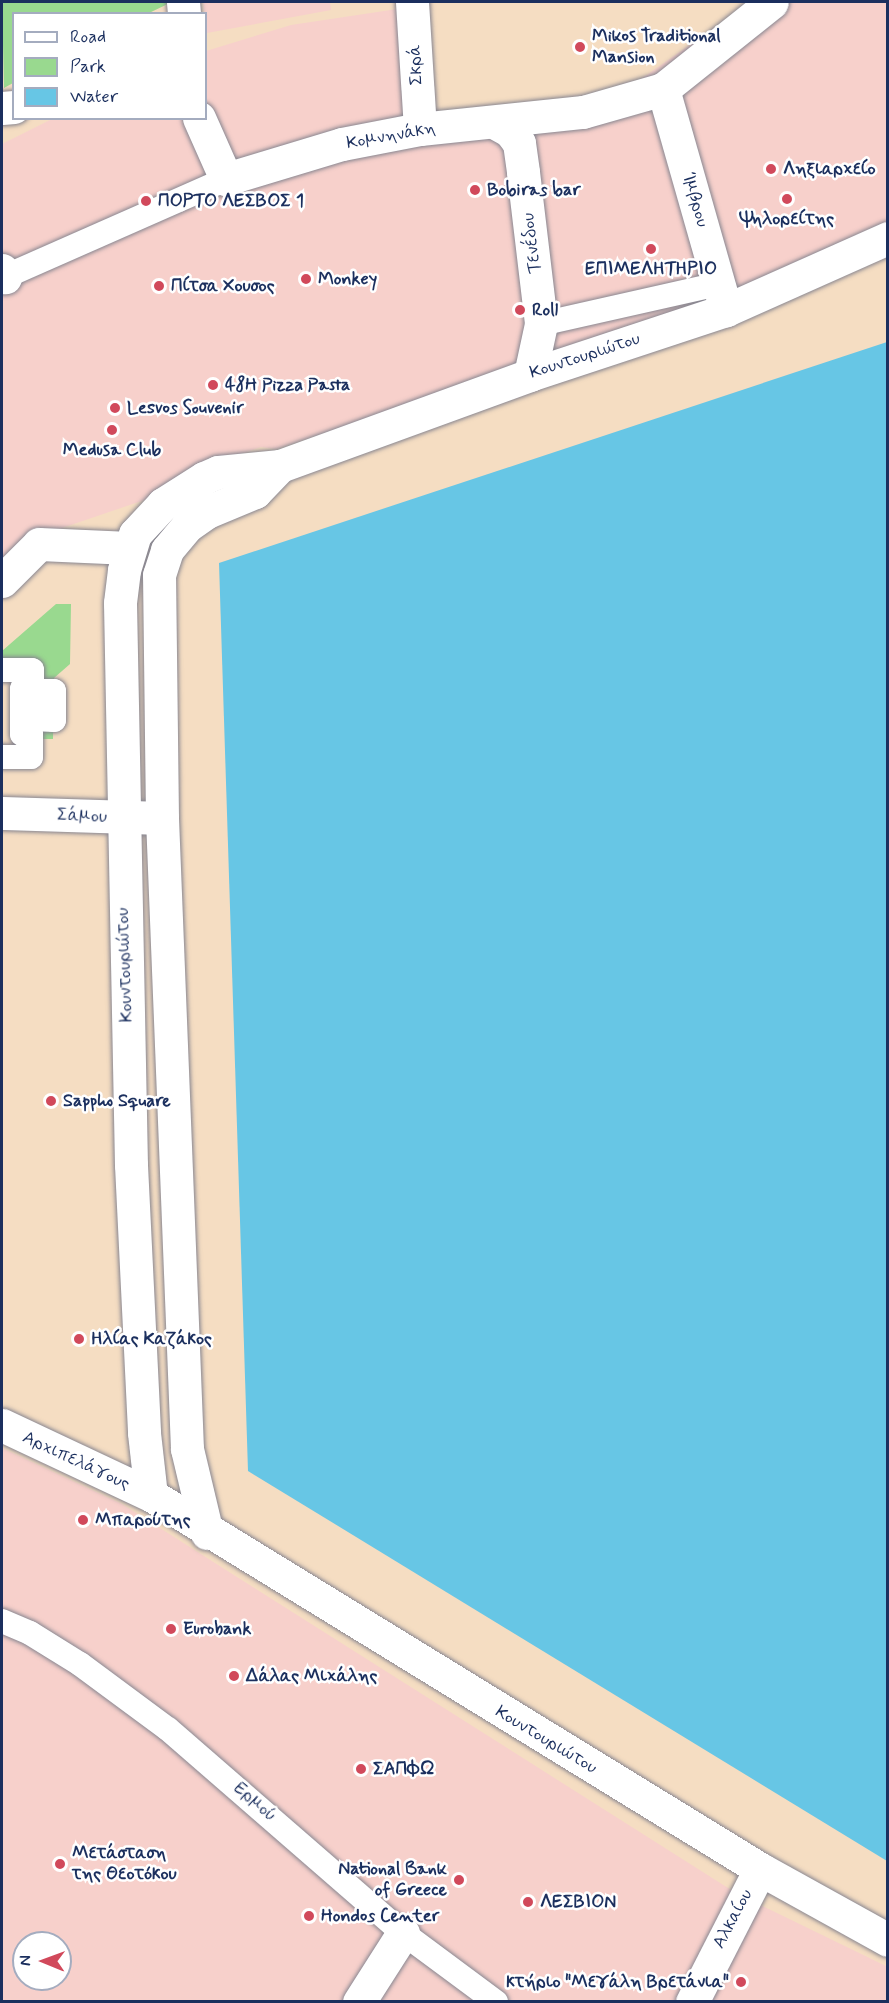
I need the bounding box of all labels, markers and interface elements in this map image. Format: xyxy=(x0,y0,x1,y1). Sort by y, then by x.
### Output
legend xyxy=(12,12,207,120)
text: Road xyxy=(70,25,106,49)
place label: Mikos Traditional Mansion xyxy=(592,26,721,68)
marker: Mikos Traditional Mansion xyxy=(573,40,587,54)
street label: Σκρά xyxy=(404,44,428,86)
text: Park xyxy=(70,55,106,79)
text: Water xyxy=(70,85,118,109)
street label: Κομνηνάκη xyxy=(345,118,437,154)
place label: Ληξιαρχείο xyxy=(783,158,876,180)
marker: Ληξιαρχείο xyxy=(764,162,778,176)
street label: Ίμβρου xyxy=(677,170,713,230)
place label: Bobiras bar xyxy=(487,179,578,201)
marker: Bobiras bar xyxy=(468,183,482,197)
place label: ΠΟΡΤΟ ΛΕΣΒΟΣ 1 xyxy=(158,190,304,212)
marker: Ψηλορείτης xyxy=(780,192,794,206)
marker: ΠΟΡΤΟ ΛΕΣΒΟΣ 1 xyxy=(139,194,153,208)
place label: Ψηλορείτης xyxy=(740,208,834,230)
street label: Τενέδου xyxy=(518,211,546,275)
marker: ΕΠΙΜΕΛΗΤΗΡΙΟ xyxy=(644,242,658,256)
place label: ΕΠΙΜΕΛΗΤΗΡΙΟ xyxy=(585,258,717,280)
place label: Monkey xyxy=(318,268,377,290)
marker: Monkey xyxy=(299,272,313,286)
place label: Πίτσα Χουσος xyxy=(171,275,275,297)
marker: Πίτσα Χουσος xyxy=(152,279,166,293)
place label: Roll xyxy=(532,299,558,321)
marker: Roll xyxy=(513,303,527,317)
street label: Κουντουριώτου xyxy=(527,328,643,384)
place label: 48H Pizza Pasta xyxy=(225,374,349,396)
marker: 48H Pizza Pasta xyxy=(206,378,220,392)
place label: Lesvos Souvenir xyxy=(127,397,250,419)
marker: Lesvos Souvenir xyxy=(108,401,122,415)
marker: Medusa Club xyxy=(105,423,119,437)
place label: Medusa Club xyxy=(63,439,161,461)
street label: Σάμου xyxy=(56,804,108,828)
street label: Κουντουριώτου xyxy=(112,907,138,1023)
place label: Sappho Square xyxy=(63,1090,171,1112)
marker: Sappho Square xyxy=(44,1094,58,1108)
place label: Ηλίας Καζάκος xyxy=(91,1328,212,1350)
marker: Ηλίας Καζάκος xyxy=(72,1332,86,1346)
street label: Αρχιπελάγους xyxy=(19,1427,133,1495)
place label: Μπαρούτης xyxy=(95,1509,191,1531)
marker: Μπαρούτης xyxy=(76,1513,90,1527)
place label: Eurobank xyxy=(183,1618,251,1640)
marker: Eurobank xyxy=(164,1622,178,1636)
place label: Δάλας Μιχάλης xyxy=(246,1665,377,1687)
marker: Δάλας Μιχάλης xyxy=(227,1669,241,1683)
street label: Κουντουριώτου xyxy=(491,1701,601,1779)
place label: ΣΑΠΦΩ xyxy=(373,1758,435,1780)
marker: ΣΑΠΦΩ xyxy=(354,1762,368,1776)
street label: Ερμού xyxy=(229,1778,281,1826)
place label: Μετάσταση της Θεοτόκου xyxy=(72,1843,177,1886)
marker: Μετάσταση της Θεοτόκου xyxy=(53,1857,67,1871)
place label: National Bank of Greece xyxy=(340,1859,447,1902)
marker: National Bank of Greece xyxy=(452,1873,466,1887)
street label: Αλκαίου xyxy=(708,1886,758,1952)
place label: ΛΕΣΒΙΟΝ xyxy=(540,1891,616,1913)
marker: ΛΕΣΒΙΟΝ xyxy=(521,1895,535,1909)
place label: Hondos Center xyxy=(321,1905,436,1927)
marker: Hondos Center xyxy=(302,1909,316,1923)
north arrow xyxy=(12,1931,72,1991)
text: N xyxy=(15,1955,36,1966)
place label: κτήριο "Μεγάλη Βρετάνια" xyxy=(506,1971,729,1993)
marker: κτήριο "Μεγάλη Βρετάνια" xyxy=(734,1975,748,1989)

